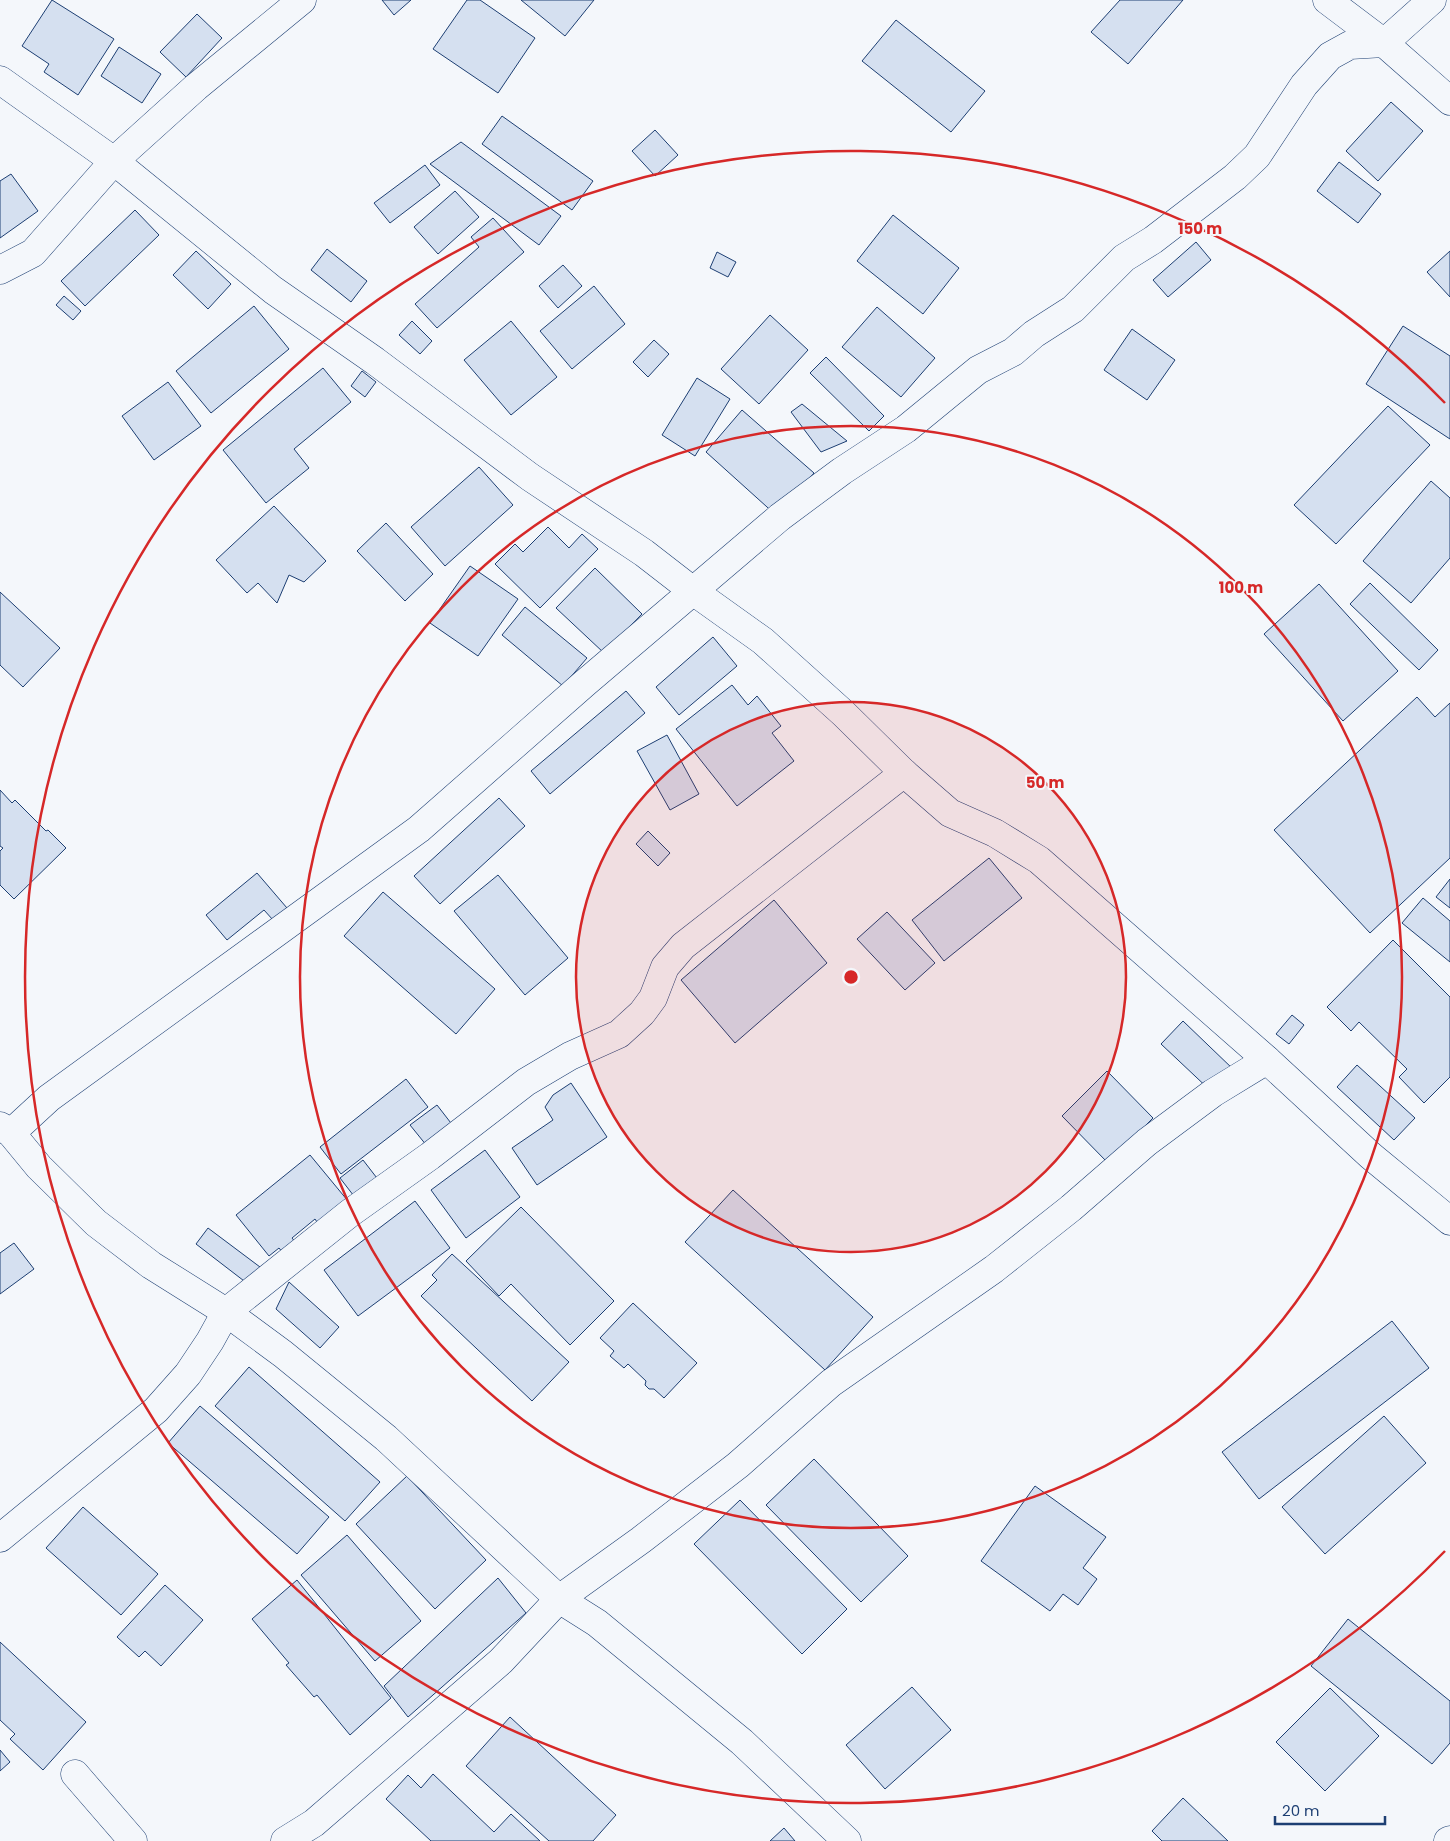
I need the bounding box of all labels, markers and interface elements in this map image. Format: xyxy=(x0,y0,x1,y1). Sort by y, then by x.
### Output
text: 150 m xyxy=(1178,218,1222,239)
text: 100 m xyxy=(1219,577,1263,598)
text: 50 m xyxy=(1026,772,1064,793)
centre of rings xyxy=(842,968,860,986)
scale bar xyxy=(1275,1794,1385,1826)
text: 20 m xyxy=(1282,1800,1320,1821)

